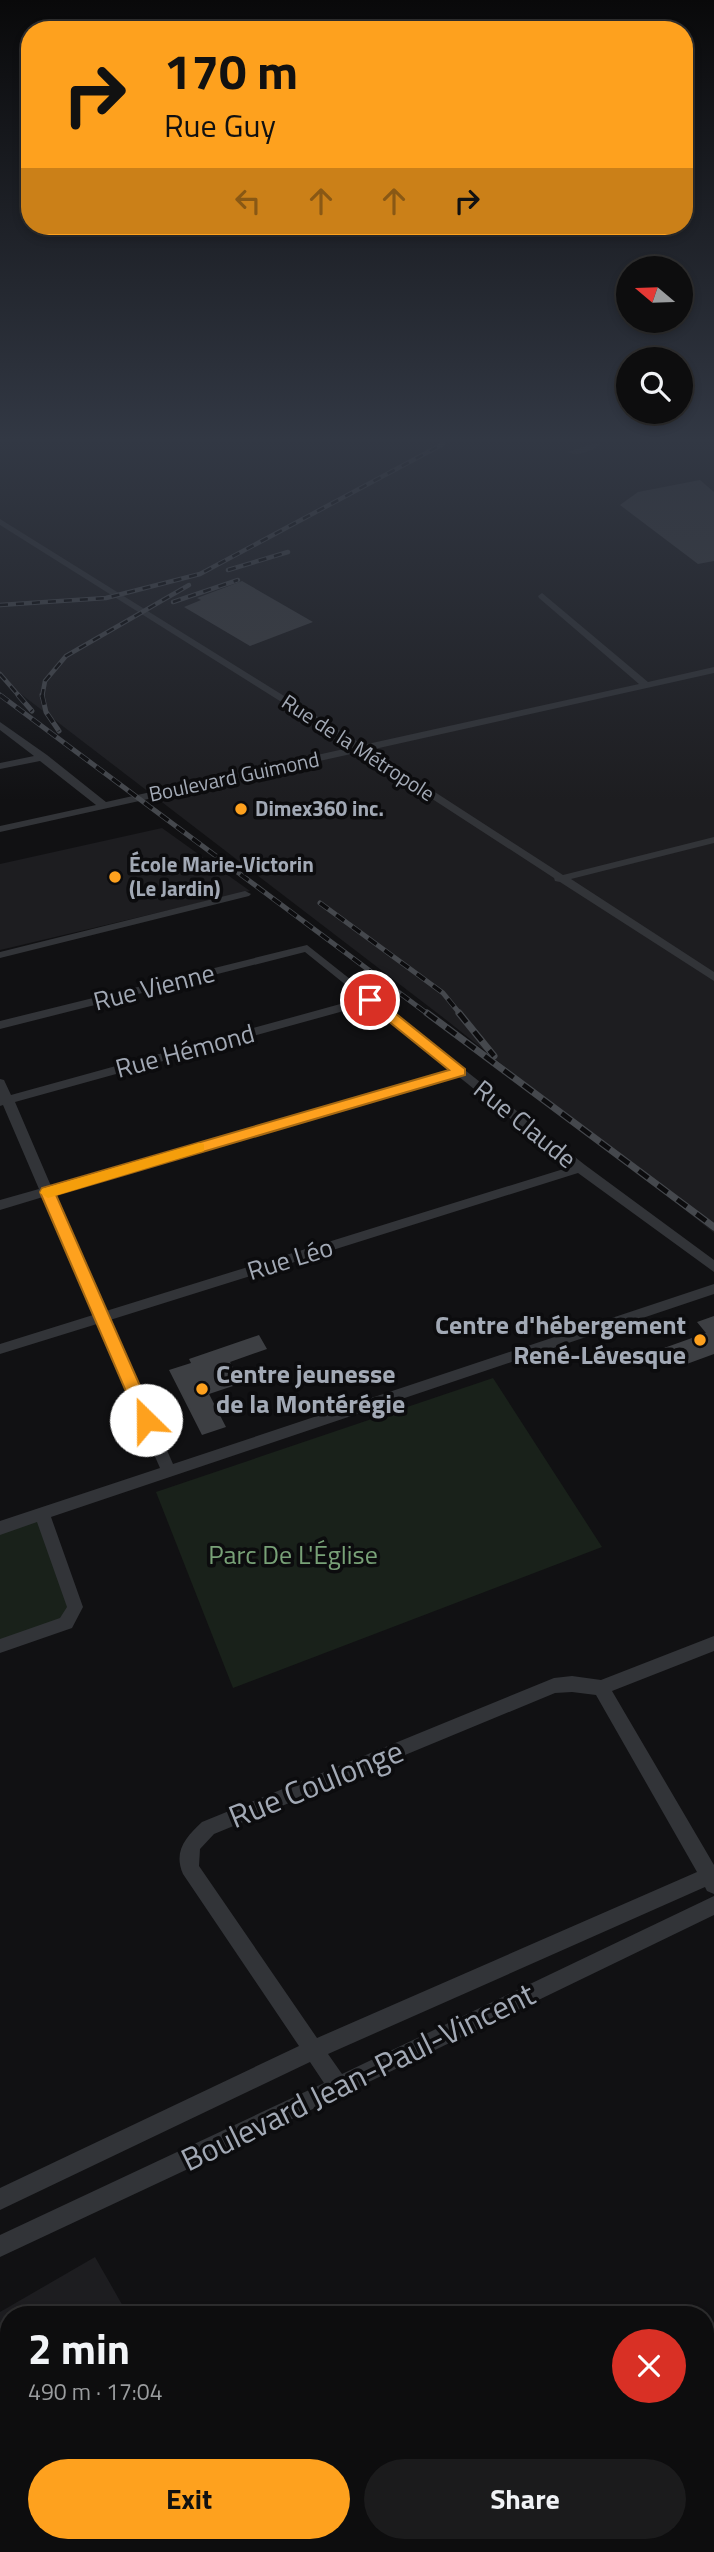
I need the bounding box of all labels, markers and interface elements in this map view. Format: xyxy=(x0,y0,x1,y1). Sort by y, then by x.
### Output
text: 170 m xyxy=(164,33,298,108)
icon: right xyxy=(49,49,140,140)
text: Rue Guy xyxy=(164,101,276,149)
icon: left xyxy=(229,182,267,220)
icon: ahead xyxy=(302,182,340,220)
icon: ahead xyxy=(375,182,413,220)
icon: right xyxy=(448,182,486,220)
north arrow xyxy=(616,256,693,332)
map controls xyxy=(616,256,693,424)
button: search xyxy=(616,347,693,424)
street label: Rue de la Métropole xyxy=(276,686,441,809)
street label: Boulevard Guimond xyxy=(146,742,322,810)
place label: Dimex360 inc. xyxy=(255,792,384,824)
marker: Dimex360 inc. xyxy=(233,801,249,817)
place label: École Marie-Victorin (Le Jardin) xyxy=(129,848,314,904)
marker: École Marie-Victorin (Le Jardin) xyxy=(107,869,123,885)
street label: Rue Vienne xyxy=(89,953,219,1020)
pin xyxy=(340,970,400,1030)
icon: arrive xyxy=(351,981,389,1019)
street label: Rue Hémond xyxy=(111,1013,259,1088)
street label: Rue Claude xyxy=(465,1070,585,1177)
street label: Rue Léo xyxy=(242,1227,338,1290)
place label: Centre d'hébergement René-Lévesque xyxy=(435,1305,686,1374)
marker: Centre d'hébergement René-Lévesque xyxy=(692,1332,708,1348)
place label: Centre jeunesse de la Montérégie xyxy=(216,1354,405,1423)
marker: Centre jeunesse de la Montérégie xyxy=(194,1381,210,1397)
position arrow xyxy=(109,1383,183,1457)
park label: Parc De L'Église xyxy=(208,1535,378,1574)
street label: Rue Coulonge xyxy=(221,1726,410,1840)
street label: Boulevard Jean-Paul-Vincent xyxy=(172,1969,543,2183)
text: 2 min xyxy=(28,2316,130,2380)
button: close xyxy=(612,2329,686,2403)
text: 490 m · 17:04 xyxy=(28,2374,163,2409)
button: Exit xyxy=(28,2459,350,2539)
button: Share xyxy=(364,2459,686,2539)

